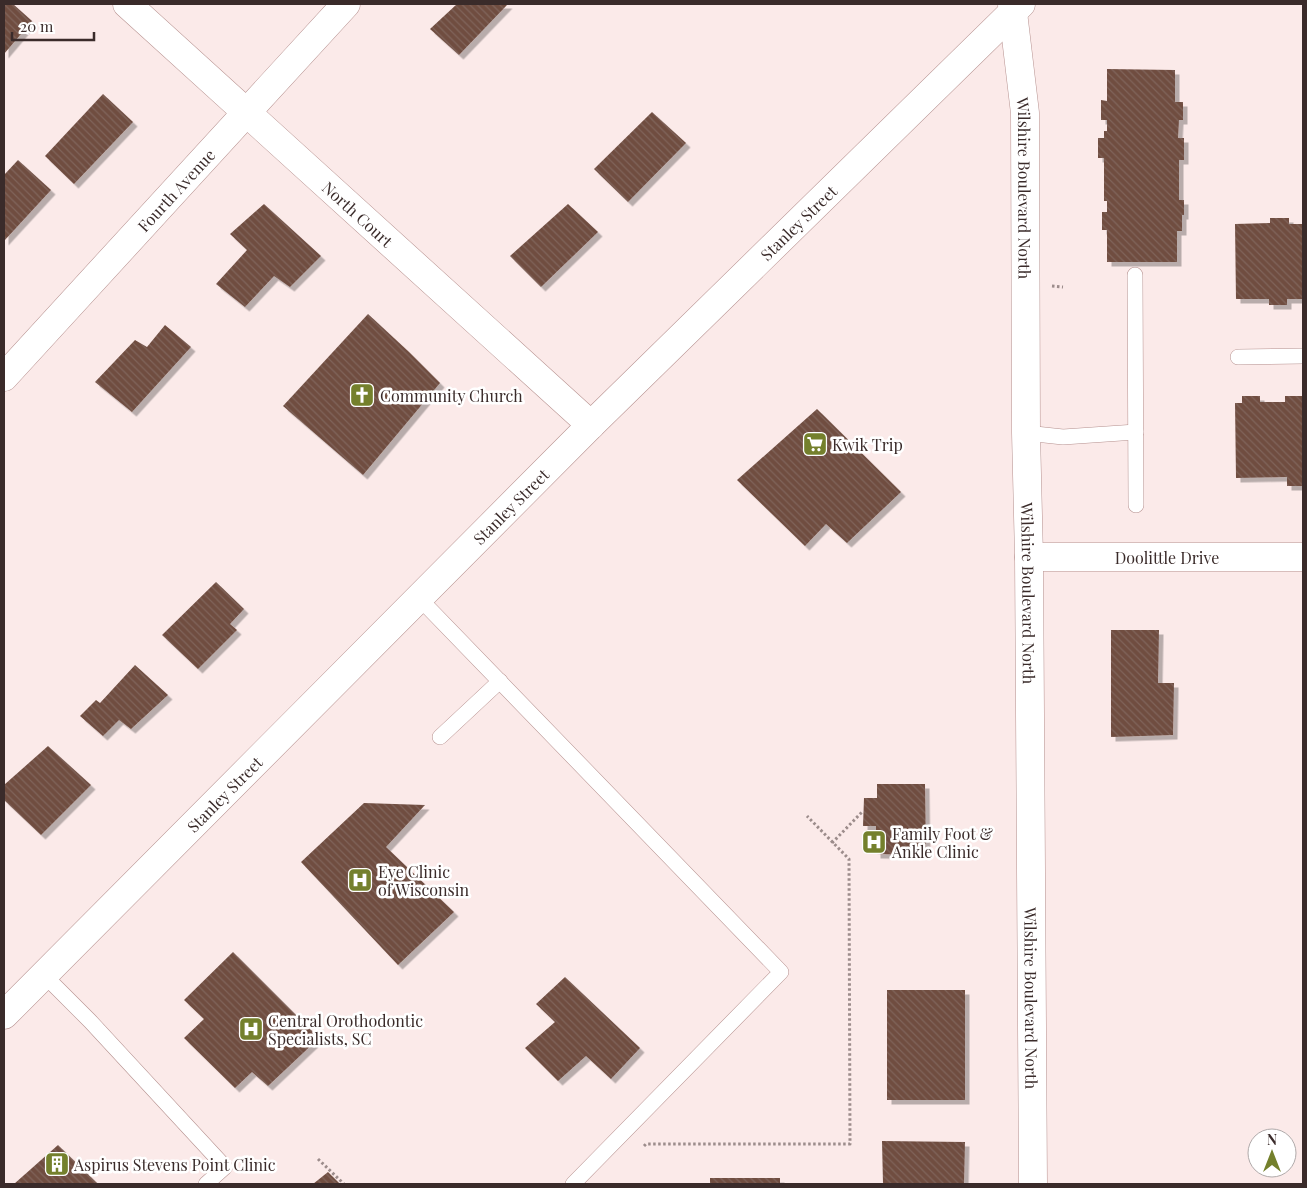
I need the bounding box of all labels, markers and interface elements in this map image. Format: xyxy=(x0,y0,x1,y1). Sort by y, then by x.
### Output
scale bar xyxy=(12,10,95,42)
text: 20 m xyxy=(20,16,54,36)
street label: Wilshire Boulevard North xyxy=(1013,95,1036,280)
street label: Fourth Avenue xyxy=(132,144,219,236)
street label: North Court xyxy=(318,176,398,251)
street label: Stanley Street xyxy=(755,180,841,264)
church icon: Community Church xyxy=(349,382,375,408)
place label: Community Church xyxy=(380,385,523,406)
supermarket icon: Kwik Trip xyxy=(802,431,828,457)
place label: Kwik Trip xyxy=(832,434,903,455)
street label: Stanley Street xyxy=(468,463,553,548)
street label: Wilshire Boulevard North xyxy=(1017,501,1040,685)
street label: Doolittle Drive xyxy=(1115,547,1219,568)
street label: Stanley Street xyxy=(182,751,267,836)
place label: Family Foot & Ankle Clinic xyxy=(891,823,994,862)
hospital icon: Family Foot & Ankle Clinic xyxy=(861,829,887,855)
place label: Eye Clinic of Wisconsin xyxy=(378,861,469,900)
hospital icon: Eye Clinic of Wisconsin xyxy=(347,867,373,893)
street label: Wilshire Boulevard North xyxy=(1021,906,1043,1090)
place label: Central Orothodontic Specialists, SC xyxy=(268,1010,423,1049)
hospital icon: Central Orothodontic Specialists, SC xyxy=(238,1016,264,1042)
north arrow xyxy=(1247,1128,1297,1178)
text: N xyxy=(1267,1130,1277,1149)
building icon: Aspirus Stevens Point Clinic xyxy=(44,1151,70,1177)
place label: Aspirus Stevens Point Clinic xyxy=(73,1154,276,1175)

